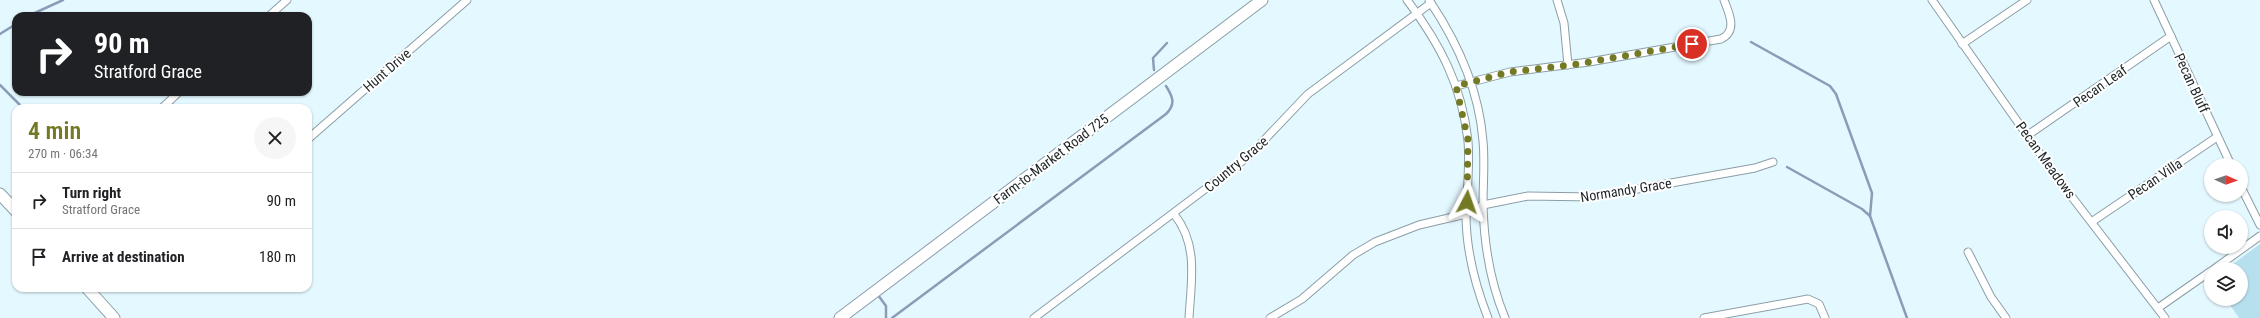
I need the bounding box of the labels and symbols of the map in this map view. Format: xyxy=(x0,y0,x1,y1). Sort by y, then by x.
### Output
pin xyxy=(1675,27,1709,61)
street label: Hunt Drive xyxy=(360,45,414,95)
street label: Pecan Bluff xyxy=(2171,51,2213,116)
street label: Pecan Leaf xyxy=(2070,61,2130,110)
street label: Farm-to-Market Road 725 xyxy=(990,111,1112,207)
street label: Pecan Meadows xyxy=(2013,119,2079,201)
street label: Country Grace xyxy=(1201,132,1271,195)
street label: Pecan Villa xyxy=(2125,155,2185,203)
north arrow xyxy=(2204,158,2248,202)
street label: Normandy Grace xyxy=(1579,175,1673,205)
position arrow xyxy=(1446,181,1488,223)

